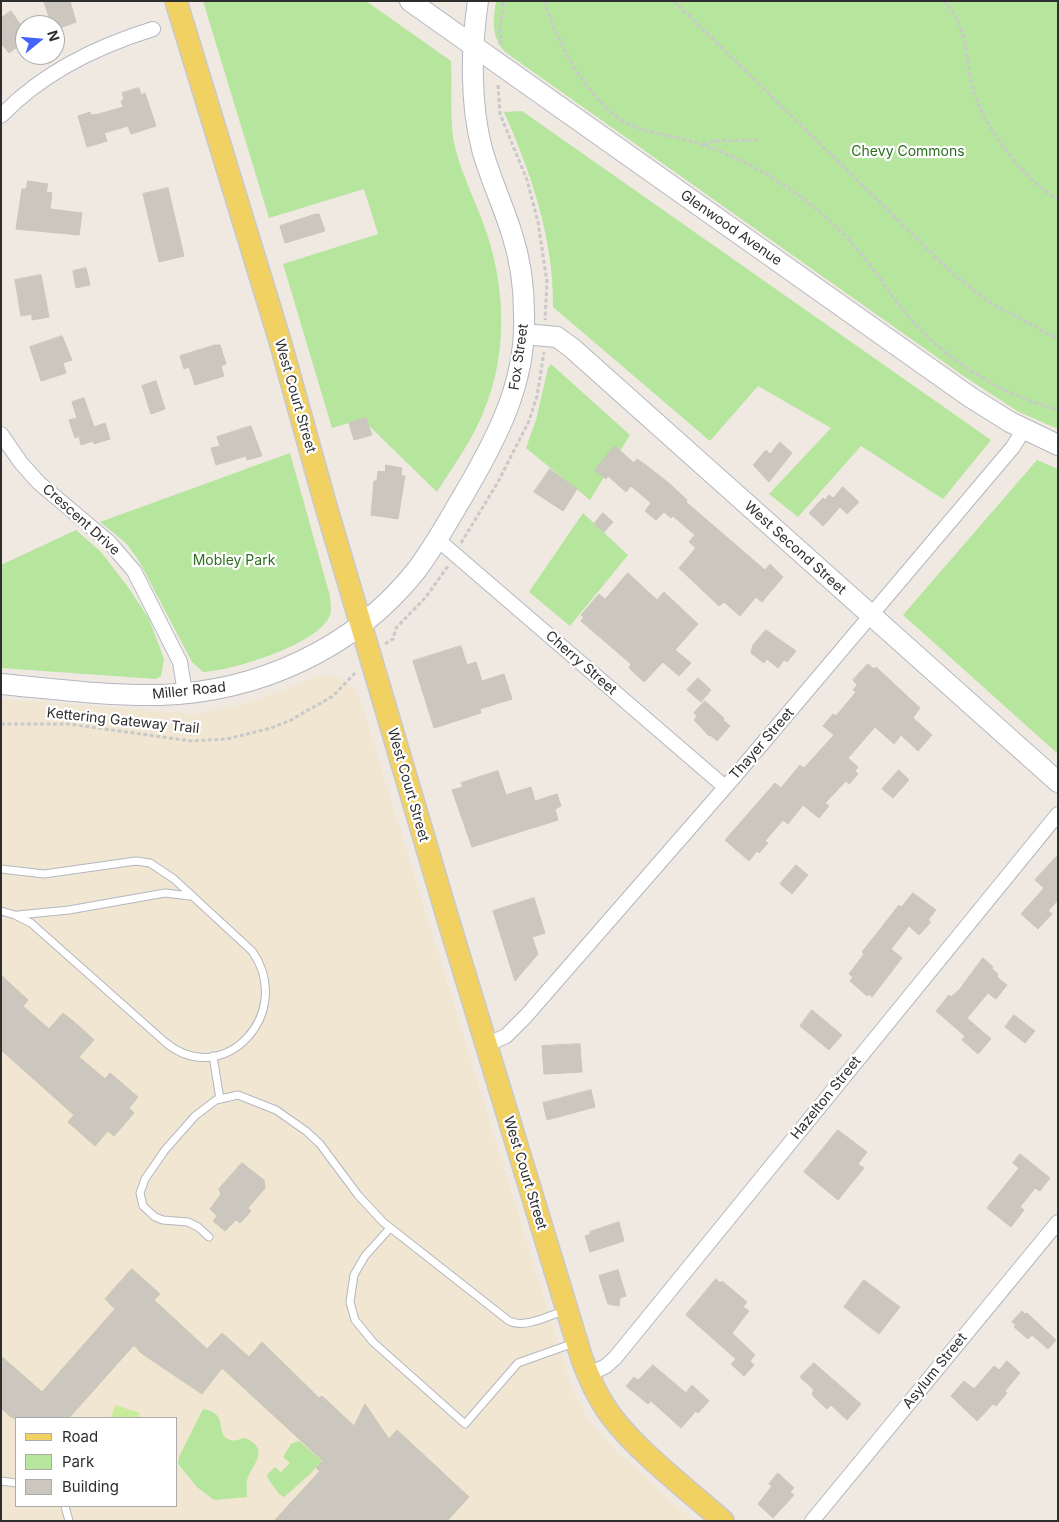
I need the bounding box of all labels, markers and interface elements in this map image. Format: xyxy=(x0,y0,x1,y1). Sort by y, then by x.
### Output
north arrow xyxy=(15,15,65,65)
text: N xyxy=(44,28,64,43)
park label: Chevy Commons xyxy=(851,144,965,160)
street label: Glenwood Avenue xyxy=(677,187,785,269)
street label: Fox Street xyxy=(506,323,532,391)
street label: West Court Street xyxy=(271,337,319,455)
street label: Crescent Drive xyxy=(39,481,123,559)
street label: West Second Street xyxy=(741,498,849,598)
park label: Mobley Park xyxy=(193,553,275,569)
street label: Cherry Street xyxy=(542,627,620,699)
street label: Miller Road xyxy=(151,679,227,703)
street label: Kettering Gateway Trail xyxy=(46,705,200,737)
street label: Thayer Street xyxy=(726,705,798,783)
street label: West Court Street xyxy=(384,726,432,844)
street label: Hazelton Street xyxy=(787,1053,865,1143)
street label: West Court Street xyxy=(500,1114,550,1232)
street label: Asylum Street xyxy=(899,1330,971,1412)
legend xyxy=(15,1417,178,1507)
text: Road xyxy=(62,1427,98,1446)
text: Park xyxy=(62,1452,94,1471)
text: Building xyxy=(62,1477,119,1496)

